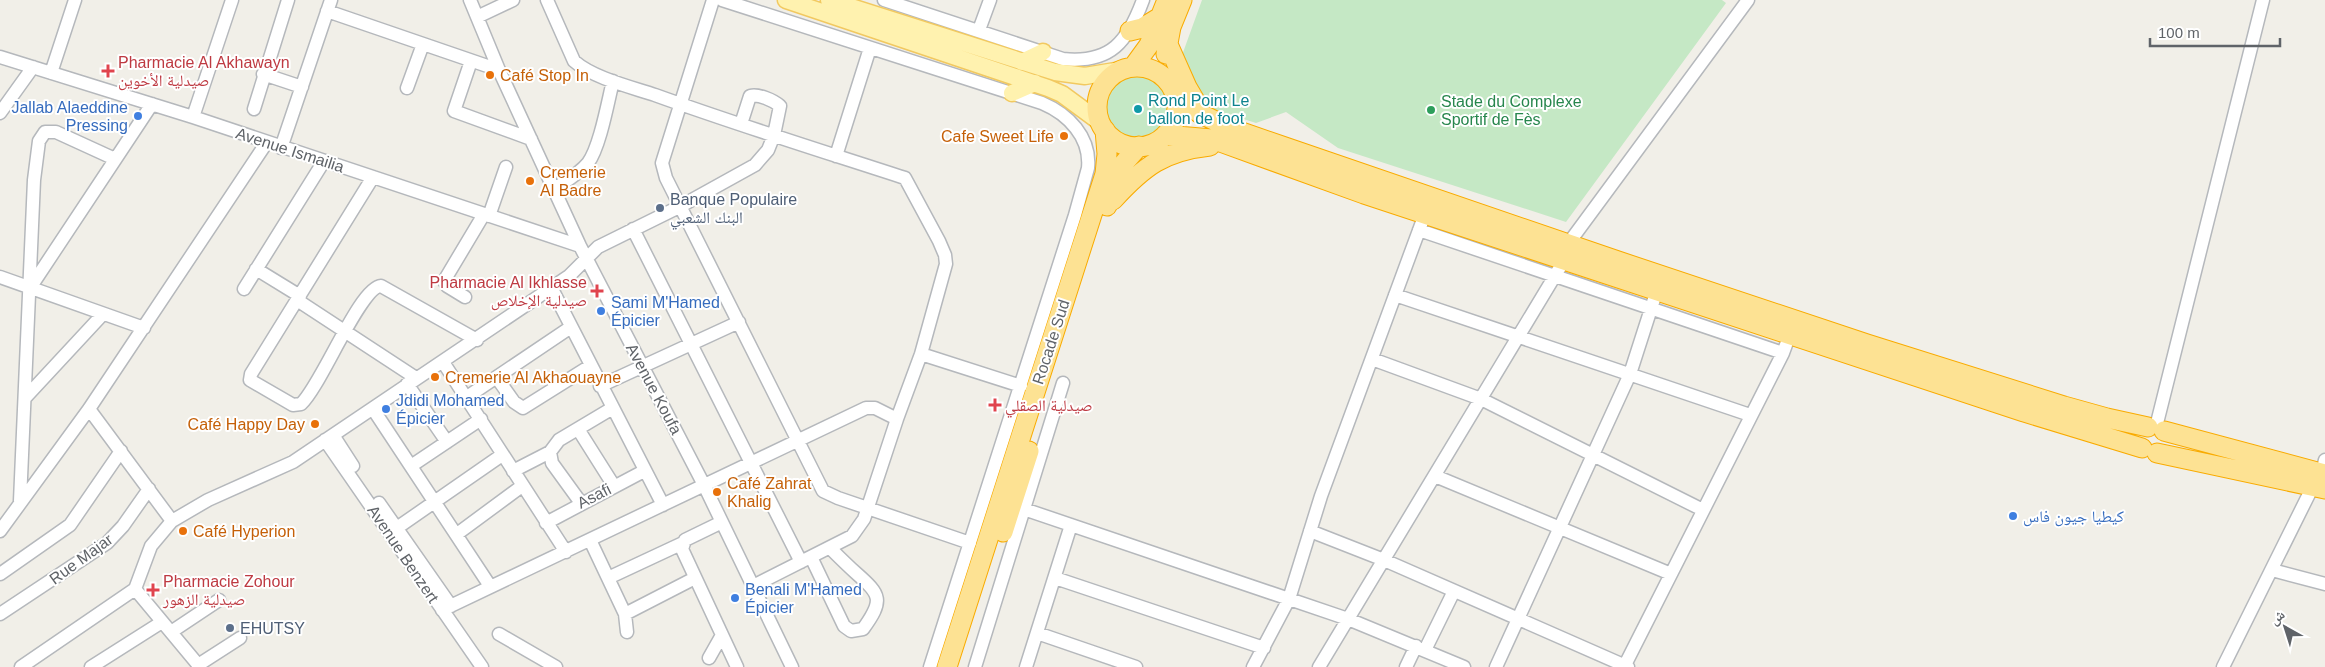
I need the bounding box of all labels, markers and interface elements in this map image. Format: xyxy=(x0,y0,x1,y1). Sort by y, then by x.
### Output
scale bar xyxy=(2150,15,2280,47)
text: 100 m xyxy=(2158,24,2200,41)
place label: Pharmacie Al Akhawayn صيدلية الأخوين xyxy=(118,54,290,91)
marker: Pharmacie Al Akhawayn صيدلية الأخوين xyxy=(102,65,114,77)
place label: Café Stop In xyxy=(500,67,589,84)
marker: Café Stop In xyxy=(484,69,496,81)
place label: Rond Point Le ballon de foot xyxy=(1148,92,1250,127)
place label: Stade du Complexe Sportif de Fès xyxy=(1441,93,1582,128)
place label: Jallab Alaeddine Pressing xyxy=(11,99,128,134)
marker: Rond Point Le ballon de foot xyxy=(1132,103,1144,115)
marker: Stade du Complexe Sportif de Fès xyxy=(1425,104,1437,116)
marker: Jallab Alaeddine Pressing xyxy=(132,110,144,122)
street label: Avenue Ismailia xyxy=(234,125,346,176)
place label: Cafe Sweet Life xyxy=(941,128,1054,145)
marker: Cafe Sweet Life xyxy=(1058,130,1070,142)
place label: Cremerie Al Badre xyxy=(540,164,606,199)
marker: Cremerie Al Badre xyxy=(524,175,536,187)
place label: Banque Populaire البنك الشعبي xyxy=(670,191,797,230)
marker: Banque Populaire البنك الشعبي xyxy=(654,202,666,214)
place label: Pharmacie Al Ikhlasse صيدلية الإخلاص xyxy=(430,274,587,311)
marker: Pharmacie Al Ikhlasse صيدلية الإخلاص xyxy=(591,285,603,297)
place label: Sami M'Hamed Épicier xyxy=(611,294,720,329)
street label: Rocade Sud xyxy=(1029,297,1073,387)
marker: Sami M'Hamed Épicier xyxy=(595,305,607,317)
street label: Avenue Koufa xyxy=(623,341,685,437)
place label: Cremerie Al Akhaouayne xyxy=(445,369,621,386)
marker: Cremerie Al Akhaouayne xyxy=(429,371,441,383)
place label: Jdidi Mohamed Épicier xyxy=(396,392,505,427)
place label: صيدلية الصقلي xyxy=(1005,397,1093,418)
marker: صيدلية الصقلي xyxy=(989,399,1001,411)
marker: Jdidi Mohamed Épicier xyxy=(380,403,392,415)
place label: Café Happy Day xyxy=(188,416,305,433)
marker: Café Happy Day xyxy=(309,418,321,430)
place label: Café Zahrat Khalig xyxy=(727,475,812,510)
street label: Asafi xyxy=(574,480,614,512)
marker: Café Zahrat Khalig xyxy=(711,486,723,498)
street label: Avenue Benzert xyxy=(364,502,442,606)
place label: كيطيا جيون فاس xyxy=(2023,508,2124,527)
marker: كيطيا جيون فاس xyxy=(2007,510,2019,522)
place label: Café Hyperion xyxy=(193,523,295,540)
marker: Café Hyperion xyxy=(177,525,189,537)
street label: Rue Majar xyxy=(46,530,116,588)
place label: Pharmacie Zohour صيدلية الزهور xyxy=(162,573,295,609)
place label: Benali M'Hamed Épicier xyxy=(745,581,862,616)
marker: Pharmacie Zohour صيدلية الزهور xyxy=(147,584,159,596)
marker: Benali M'Hamed Épicier xyxy=(729,592,741,604)
north arrow xyxy=(2260,602,2310,652)
text: ش xyxy=(2266,606,2288,629)
place label: EHUTSY xyxy=(240,620,305,637)
marker: EHUTSY xyxy=(224,622,236,634)

